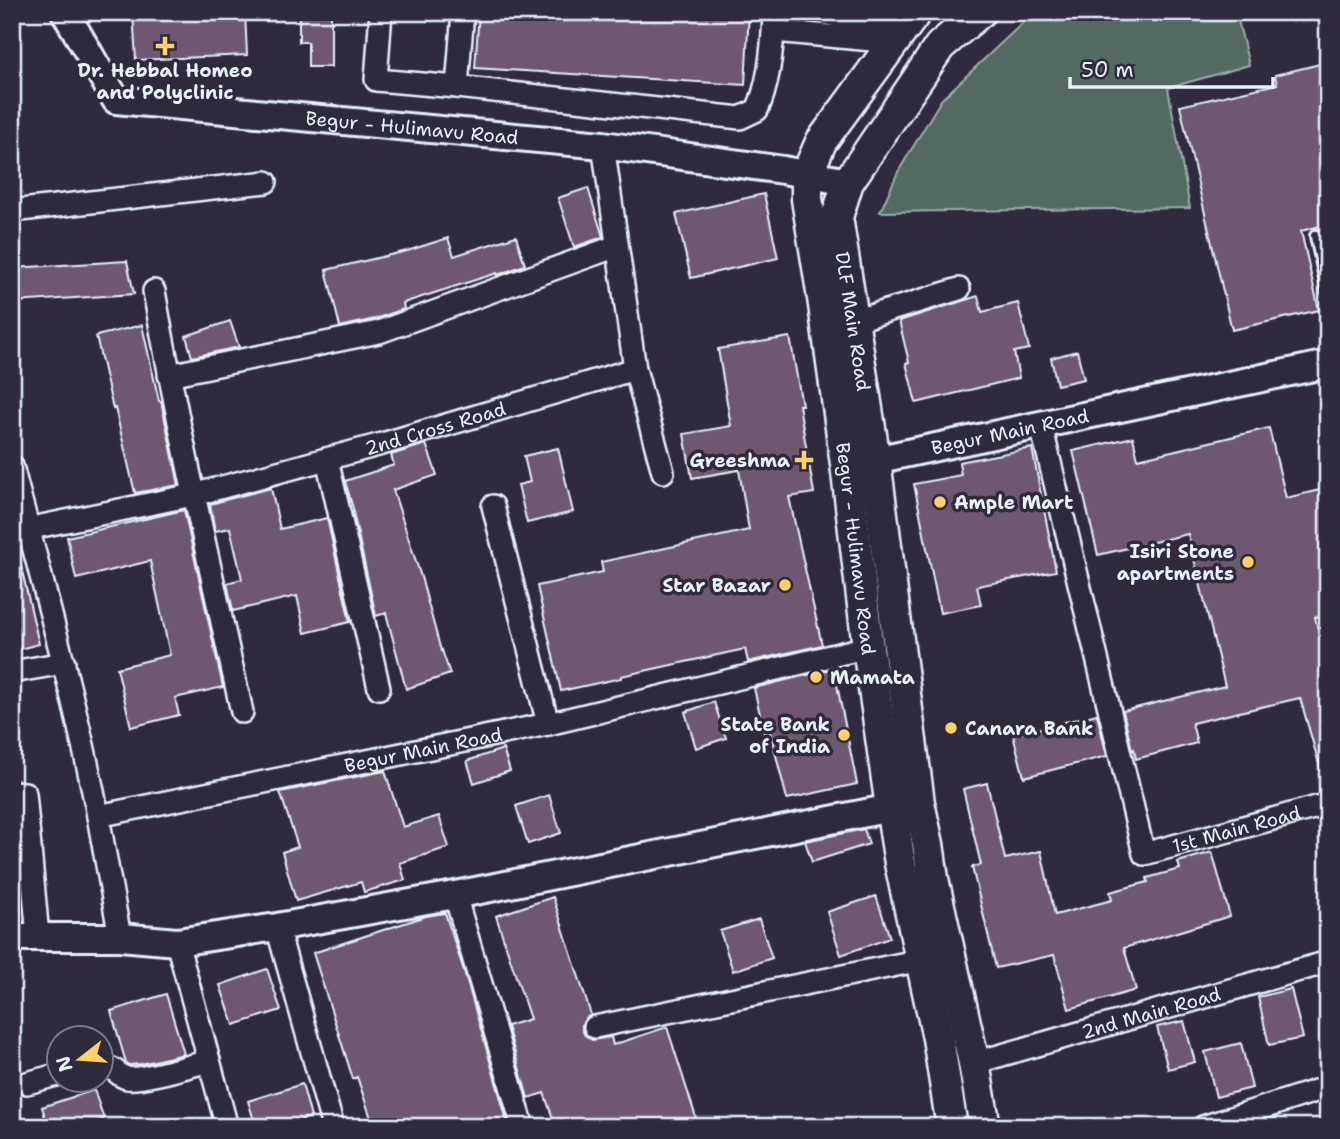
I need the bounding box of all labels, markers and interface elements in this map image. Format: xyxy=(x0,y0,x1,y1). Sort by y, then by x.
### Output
marker: Dr. Hebbal Homeo and Polyclinic xyxy=(155,36,175,56)
scale bar xyxy=(1070,46,1274,90)
text: 50 m xyxy=(1081,56,1134,84)
place label: Dr. Hebbal Homeo and Polyclinic xyxy=(78,58,253,105)
street label: Begur - Hulimavu Road xyxy=(304,106,520,150)
street label: DLF Main Road xyxy=(830,250,876,393)
street label: 2nd Cross Road xyxy=(362,396,509,461)
street label: Begur Main Road xyxy=(929,403,1091,461)
street label: Begur - Hulimavu Road xyxy=(830,441,881,656)
place label: Greeshma xyxy=(690,448,790,473)
marker: Greeshma xyxy=(796,452,812,468)
place label: Ample Mart xyxy=(954,490,1073,515)
marker: Ample Mart xyxy=(932,494,948,510)
place label: Isiri Stone apartments xyxy=(1117,539,1234,586)
marker: Isiri Stone apartments xyxy=(1240,554,1256,570)
place label: Star Bazar xyxy=(662,573,771,598)
marker: Star Bazar xyxy=(777,577,793,593)
place label: Mamata xyxy=(830,665,915,690)
marker: Mamata xyxy=(808,669,824,685)
place label: State Bank of India xyxy=(721,712,830,759)
place label: Canara Bank xyxy=(965,716,1093,741)
marker: Canara Bank xyxy=(943,720,959,736)
street label: Begur Main Road xyxy=(342,722,504,778)
marker: State Bank of India xyxy=(836,727,852,743)
street label: 1st Main Road xyxy=(1170,800,1304,859)
street label: 2nd Main Road xyxy=(1079,981,1224,1045)
north arrow xyxy=(46,1024,116,1094)
text: N xyxy=(50,1053,78,1075)

